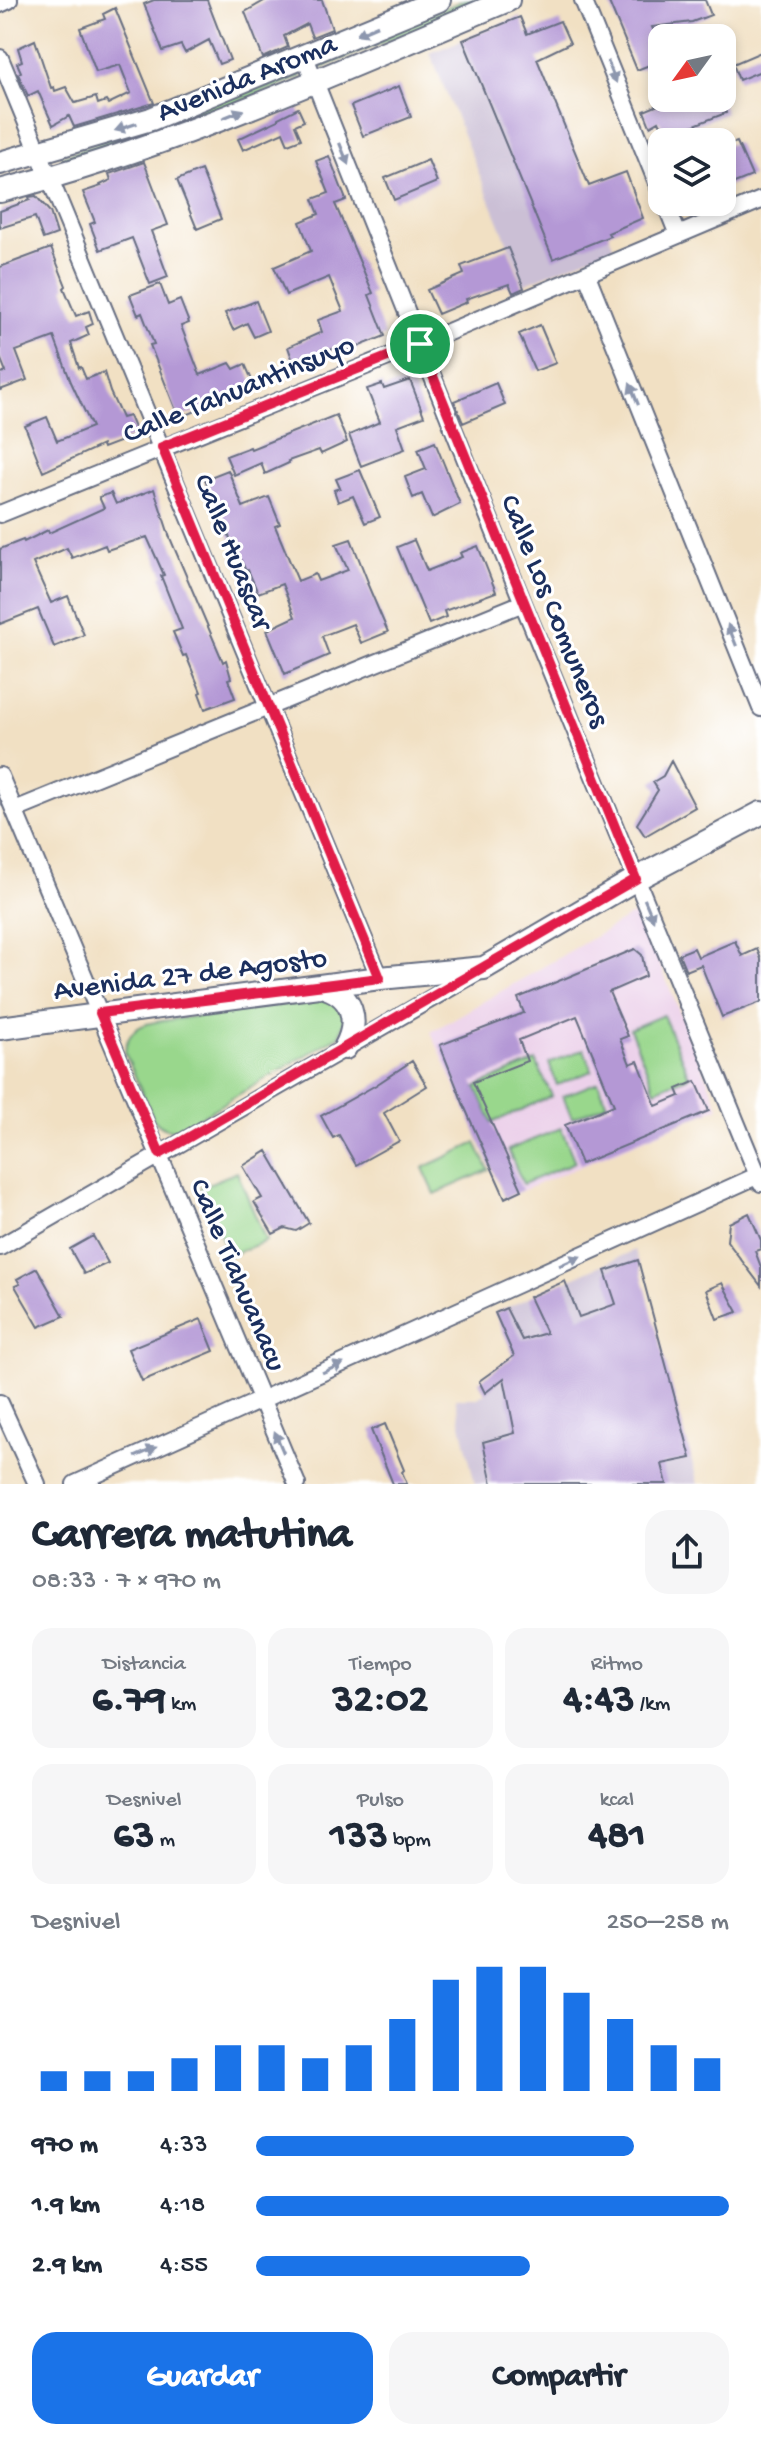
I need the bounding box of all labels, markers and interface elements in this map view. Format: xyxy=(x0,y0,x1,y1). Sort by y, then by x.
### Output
one-way arrow xyxy=(355,24,379,37)
north arrow xyxy=(648,24,736,112)
map controls xyxy=(648,24,736,216)
street label: Avenida Aroma xyxy=(153,28,344,132)
one-way arrow xyxy=(606,60,619,84)
one-way arrow xyxy=(221,107,245,120)
one-way arrow xyxy=(114,122,138,134)
button: layers xyxy=(648,128,736,216)
one-way arrow xyxy=(337,142,350,166)
pin xyxy=(386,310,454,378)
icon: arrive xyxy=(398,322,442,366)
street label: Calle Tahuantinsuyo xyxy=(119,329,361,454)
one-way arrow xyxy=(628,382,641,406)
street label: Calle Huascar xyxy=(184,470,279,638)
street label: Calle Los Comuneros xyxy=(490,490,616,734)
one-way arrow xyxy=(725,623,738,647)
one-way arrow xyxy=(643,898,656,922)
street label: Avenida 27 de Agosto xyxy=(52,942,329,1011)
street label: Calle Tiahuanacu xyxy=(180,1174,292,1377)
one-way arrow xyxy=(558,1254,581,1267)
one-way arrow xyxy=(321,1361,344,1374)
one-way arrow xyxy=(273,1430,286,1454)
one-way arrow xyxy=(134,1445,158,1459)
button: share xyxy=(645,1510,729,1594)
text: Carrera matutina xyxy=(32,1511,352,1563)
text: 08:33 · 7 × 970 m xyxy=(32,1567,221,1598)
text: Distancia xyxy=(103,1652,186,1678)
text: Tiempo xyxy=(349,1652,412,1678)
text: Ritmo xyxy=(591,1652,643,1678)
text: 6.79 xyxy=(92,1678,166,1725)
text: 32:02 xyxy=(333,1678,428,1725)
text: 4:43 xyxy=(563,1678,634,1725)
text: km xyxy=(166,1692,196,1718)
text: /km xyxy=(634,1692,670,1718)
text: Desnivel xyxy=(107,1788,182,1814)
text: Pulso xyxy=(357,1788,404,1814)
text: kcal xyxy=(600,1788,634,1814)
text: 63 xyxy=(113,1814,154,1861)
text: 133 xyxy=(330,1814,388,1861)
text: 481 xyxy=(588,1814,645,1861)
text: m xyxy=(154,1828,175,1854)
text: bpm xyxy=(388,1828,431,1854)
text: Desnivel xyxy=(32,1908,121,1939)
text: 250–258 m xyxy=(607,1908,729,1939)
text: 970 m xyxy=(32,2131,98,2162)
text: 4:33 xyxy=(160,2131,207,2162)
text: 1.9 km xyxy=(32,2191,100,2222)
text: 4:18 xyxy=(160,2191,205,2222)
text: 2.9 km xyxy=(32,2251,102,2282)
text: 4:55 xyxy=(160,2251,208,2282)
button: Guardar xyxy=(32,2332,373,2424)
button: Compartir xyxy=(389,2332,729,2424)

